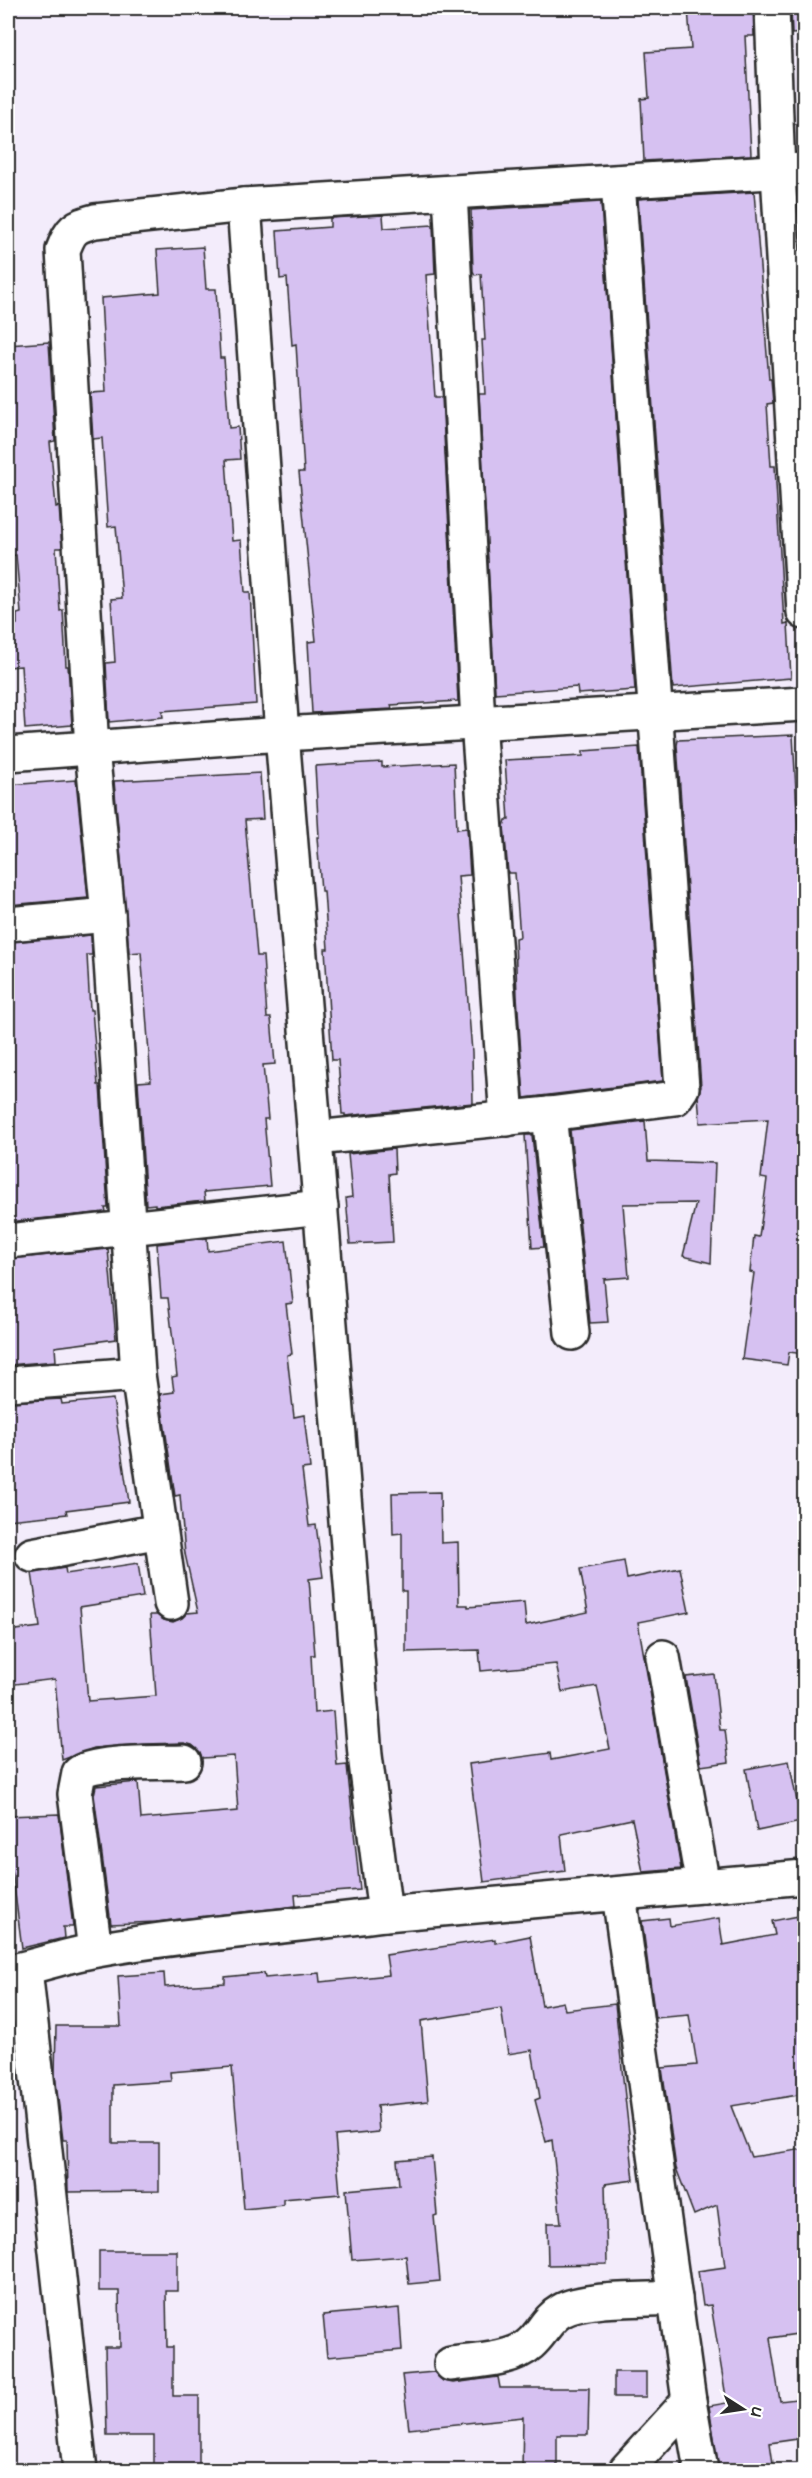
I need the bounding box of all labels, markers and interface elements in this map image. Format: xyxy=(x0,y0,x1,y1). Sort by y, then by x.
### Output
north arrow xyxy=(713,2379,773,2439)
text: U xyxy=(745,2405,768,2419)

